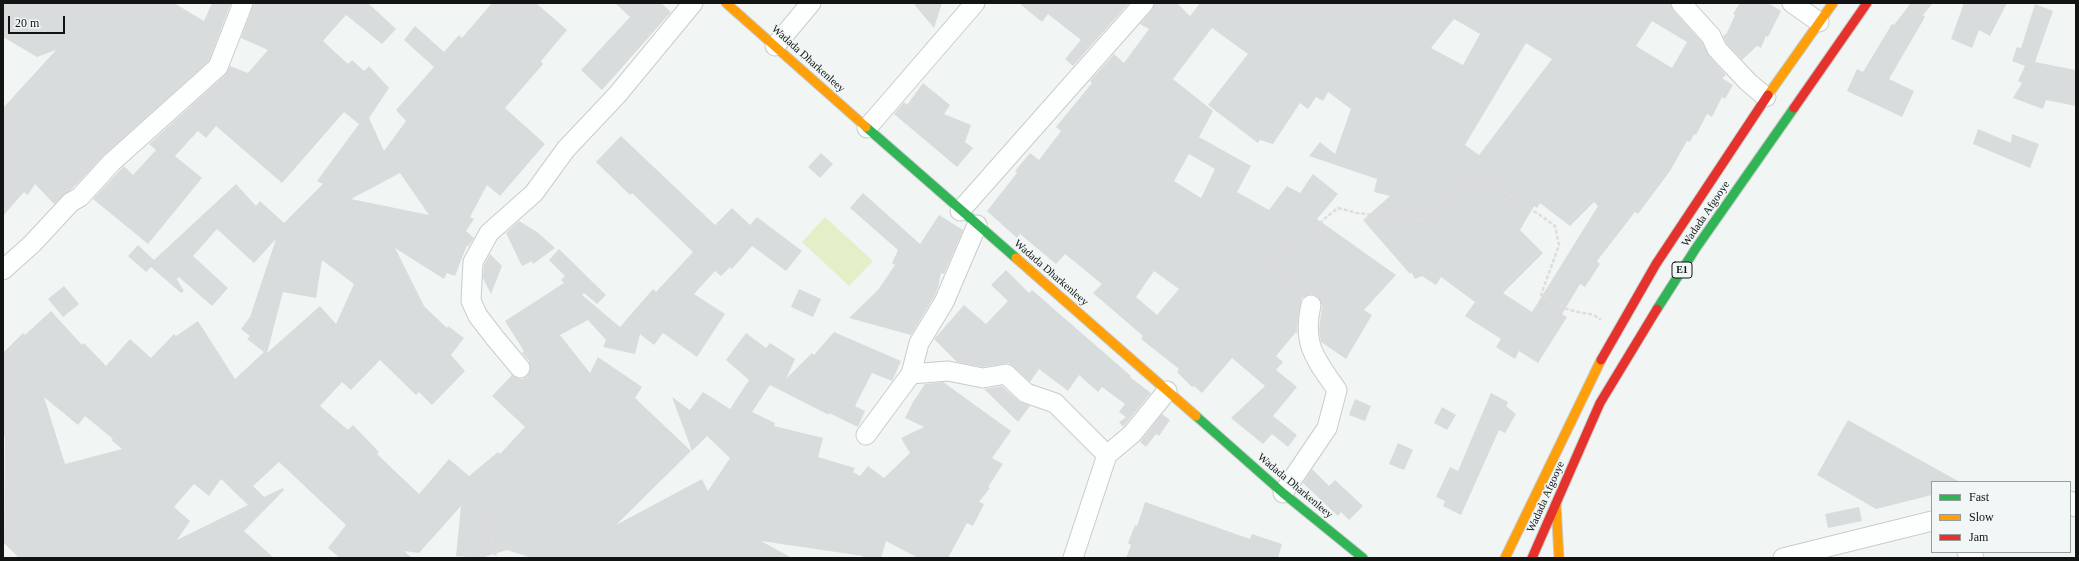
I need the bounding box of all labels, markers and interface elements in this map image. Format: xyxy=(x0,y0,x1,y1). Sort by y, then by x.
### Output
scale bar xyxy=(10,8,67,34)
text: 20 m xyxy=(15,16,39,30)
street label: Wadada Dharkenleey xyxy=(769,23,847,95)
street label: Wadada Afgooye xyxy=(1679,179,1733,249)
street label: Wadada Dharkenleey xyxy=(1011,237,1091,309)
road number: E1 xyxy=(1672,262,1692,278)
street label: Wadada Dharkenleey xyxy=(1255,451,1335,521)
street label: Wadada Afgooye xyxy=(1524,459,1568,535)
legend xyxy=(1931,481,2071,553)
text: Fast xyxy=(1969,490,1989,504)
text: Slow xyxy=(1969,510,1994,524)
text: Jam xyxy=(1969,530,1988,544)

